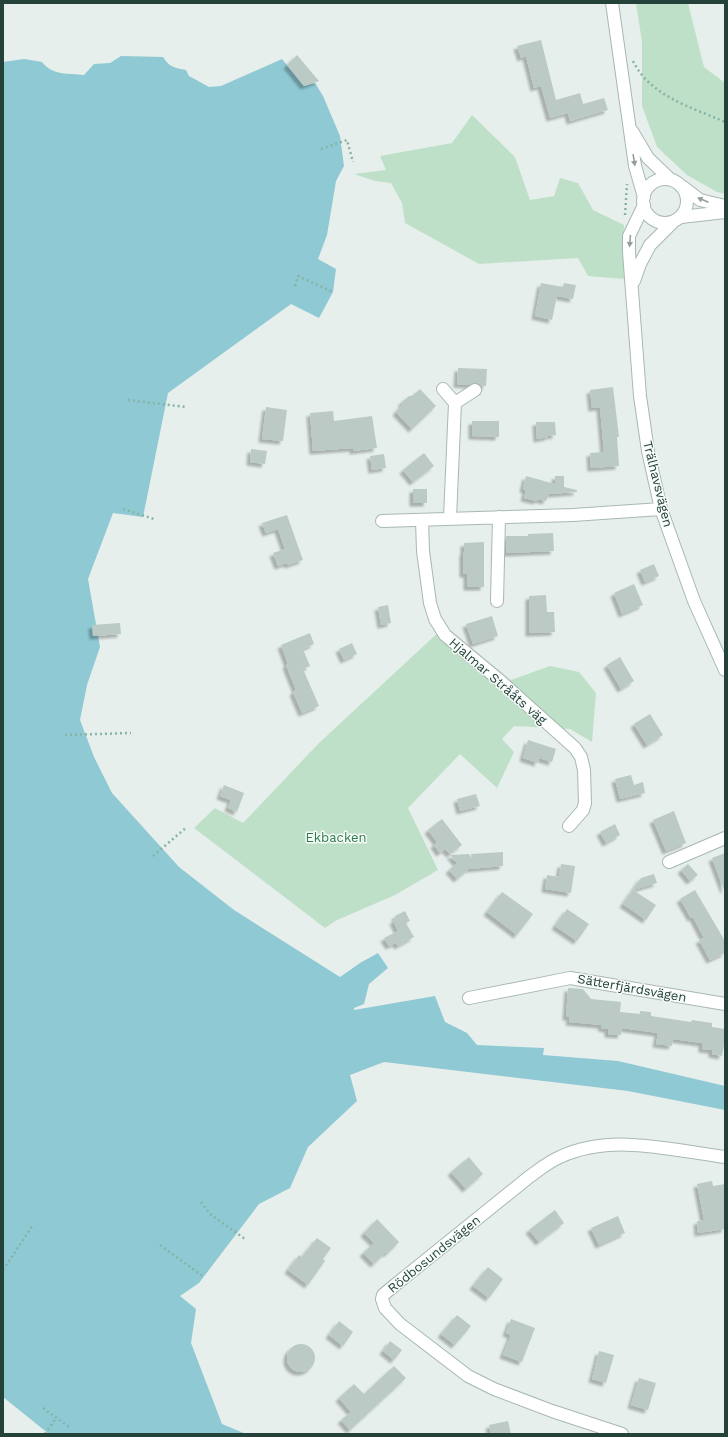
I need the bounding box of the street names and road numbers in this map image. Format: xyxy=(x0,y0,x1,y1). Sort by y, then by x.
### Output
street label: Trälhavsvägen xyxy=(640,439,676,529)
street label: Hjalmar Strååts väg xyxy=(446,635,550,727)
street label: Sätterfjärdsvägen xyxy=(576,971,688,1005)
street label: Rödbosundsvägen xyxy=(385,1212,483,1296)

